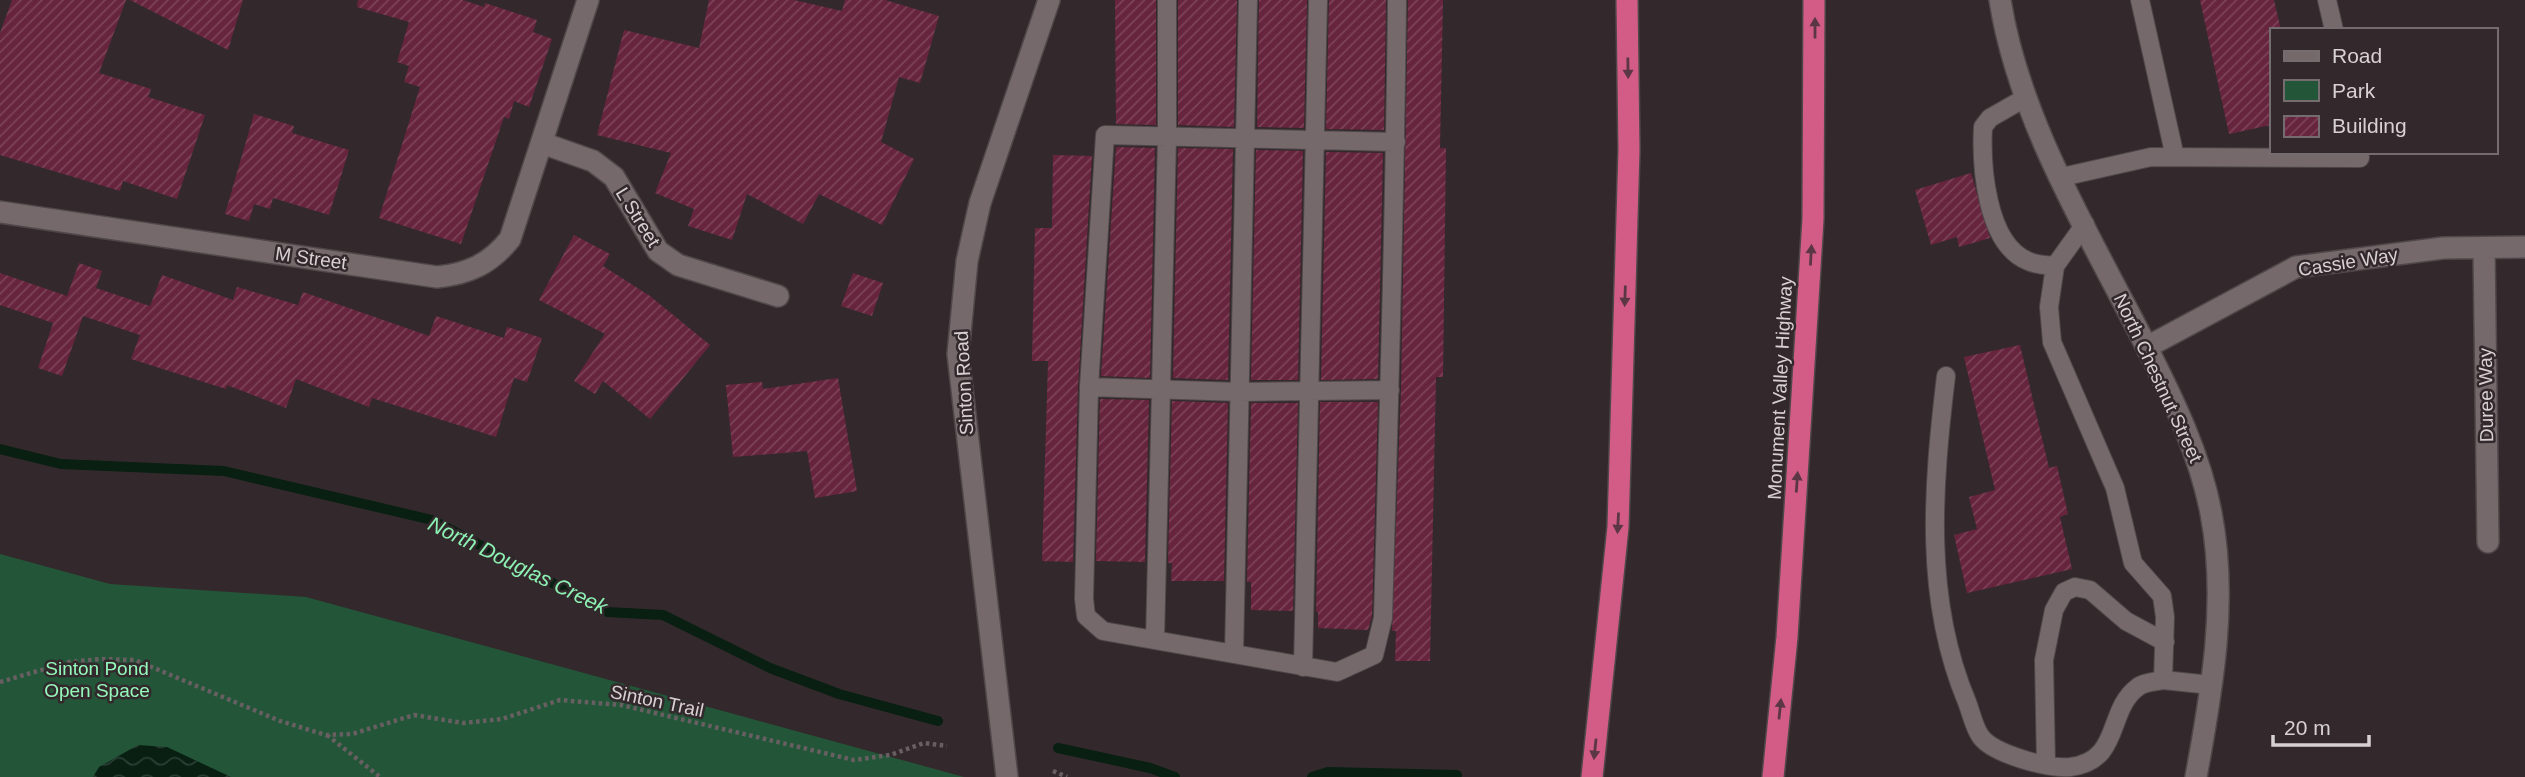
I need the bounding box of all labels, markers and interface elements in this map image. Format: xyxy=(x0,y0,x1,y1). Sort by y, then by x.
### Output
one-way arrow xyxy=(1809,17,1821,39)
legend xyxy=(2270,28,2497,154)
text: Road xyxy=(2332,44,2382,67)
one-way arrow xyxy=(1622,57,1634,79)
text: Park xyxy=(2332,79,2376,102)
text: Building xyxy=(2332,114,2407,137)
street label: L Street xyxy=(612,184,665,251)
street label: M Street xyxy=(274,243,349,273)
one-way arrow xyxy=(1805,244,1816,266)
street label: Cassie Way xyxy=(2297,244,2400,280)
street label: Monument Valley Highway xyxy=(1764,275,1796,500)
one-way arrow xyxy=(1619,285,1631,307)
street label: North Chestnut Street xyxy=(2110,290,2207,466)
street label: Sinton Road xyxy=(951,330,977,436)
street label: Duree Way xyxy=(2475,347,2497,442)
one-way arrow xyxy=(1792,471,1803,493)
water label: North Douglas Creek xyxy=(425,512,613,619)
one-way arrow xyxy=(1612,512,1623,534)
park label: Sinton Pond Open Space xyxy=(44,658,150,701)
street label: Sinton Trail xyxy=(608,681,706,721)
one-way arrow xyxy=(1775,698,1786,720)
scale bar xyxy=(2273,704,2369,748)
text: 20 m xyxy=(2284,716,2331,739)
one-way arrow xyxy=(1589,739,1600,761)

